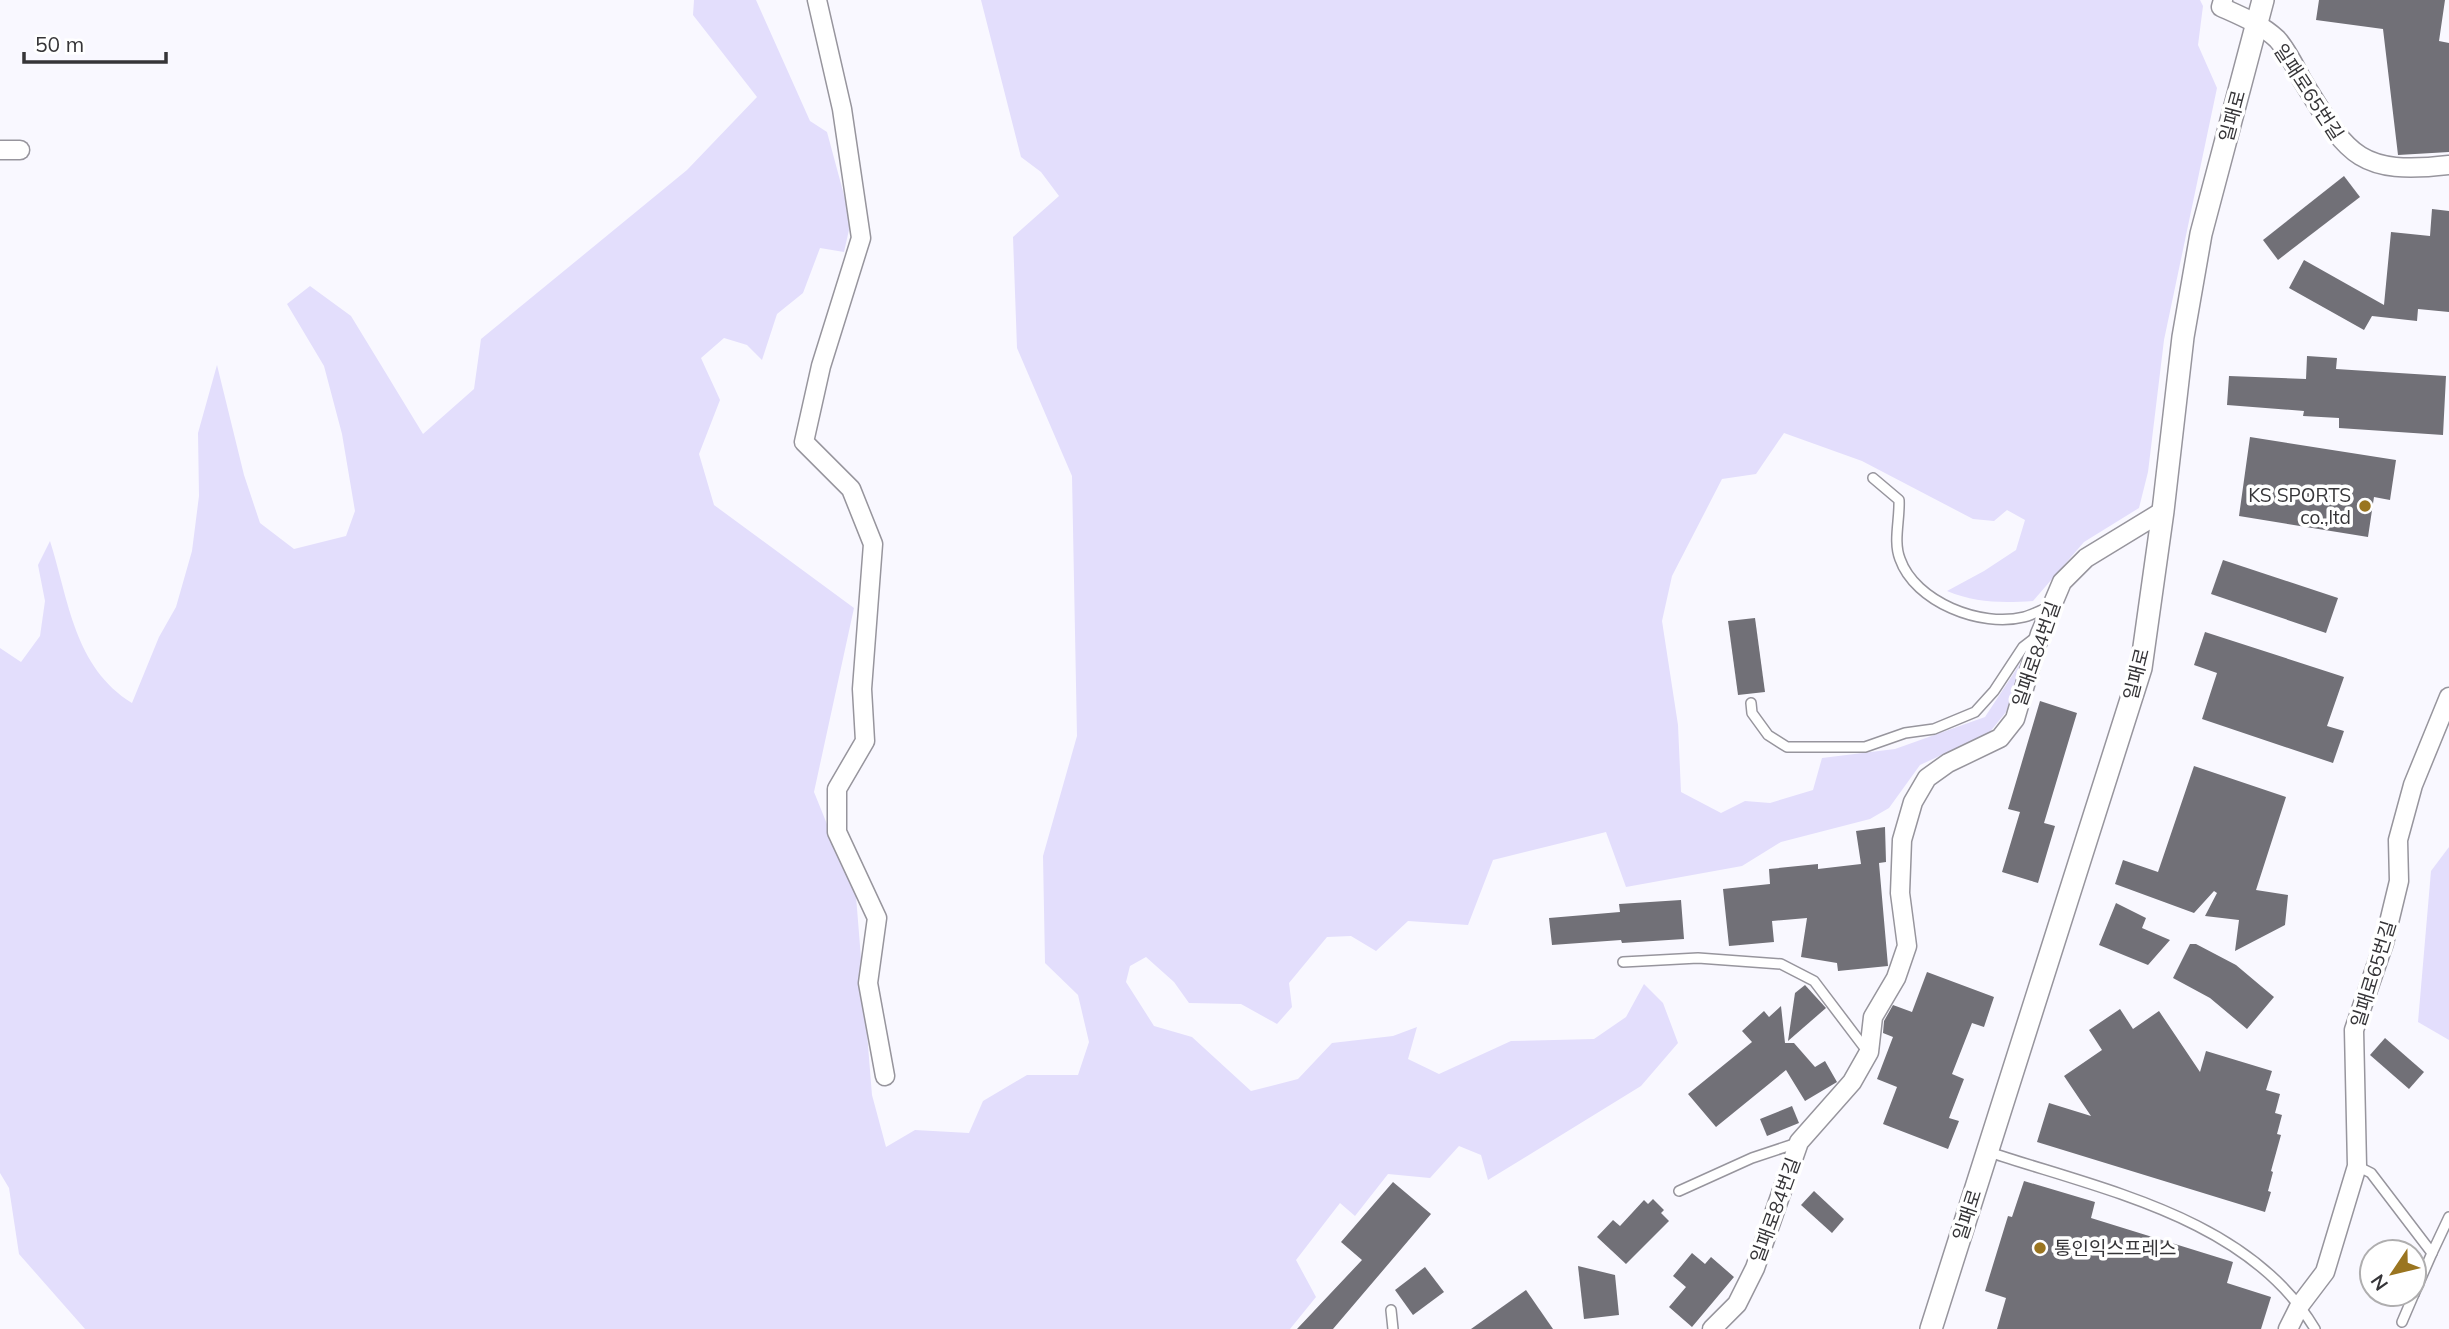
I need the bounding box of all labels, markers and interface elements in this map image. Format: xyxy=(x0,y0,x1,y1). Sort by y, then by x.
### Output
scale bar xyxy=(24,21,166,65)
text: 50 m xyxy=(35,31,84,57)
street label: 일패로65번길 xyxy=(2269,39,2349,145)
street label: 일패로 xyxy=(2214,88,2250,144)
place label: KS SPORTS co.,ltd xyxy=(2248,483,2351,529)
marker: KS SPORTS co.,ltd xyxy=(2357,498,2373,514)
street label: 일패로84번길 xyxy=(2007,598,2065,710)
street label: 일패로 xyxy=(2118,646,2154,702)
street label: 일패로65번길 xyxy=(2345,918,2401,1030)
street label: 일패로84번길 xyxy=(1745,1154,1805,1266)
street label: 일패로 xyxy=(1947,1186,1987,1244)
place label: 통인익스프레스 xyxy=(2054,1236,2176,1260)
north arrow xyxy=(2358,1238,2428,1308)
marker: 통인익스프레스 xyxy=(2032,1240,2048,1256)
text: N xyxy=(2365,1270,2393,1296)

